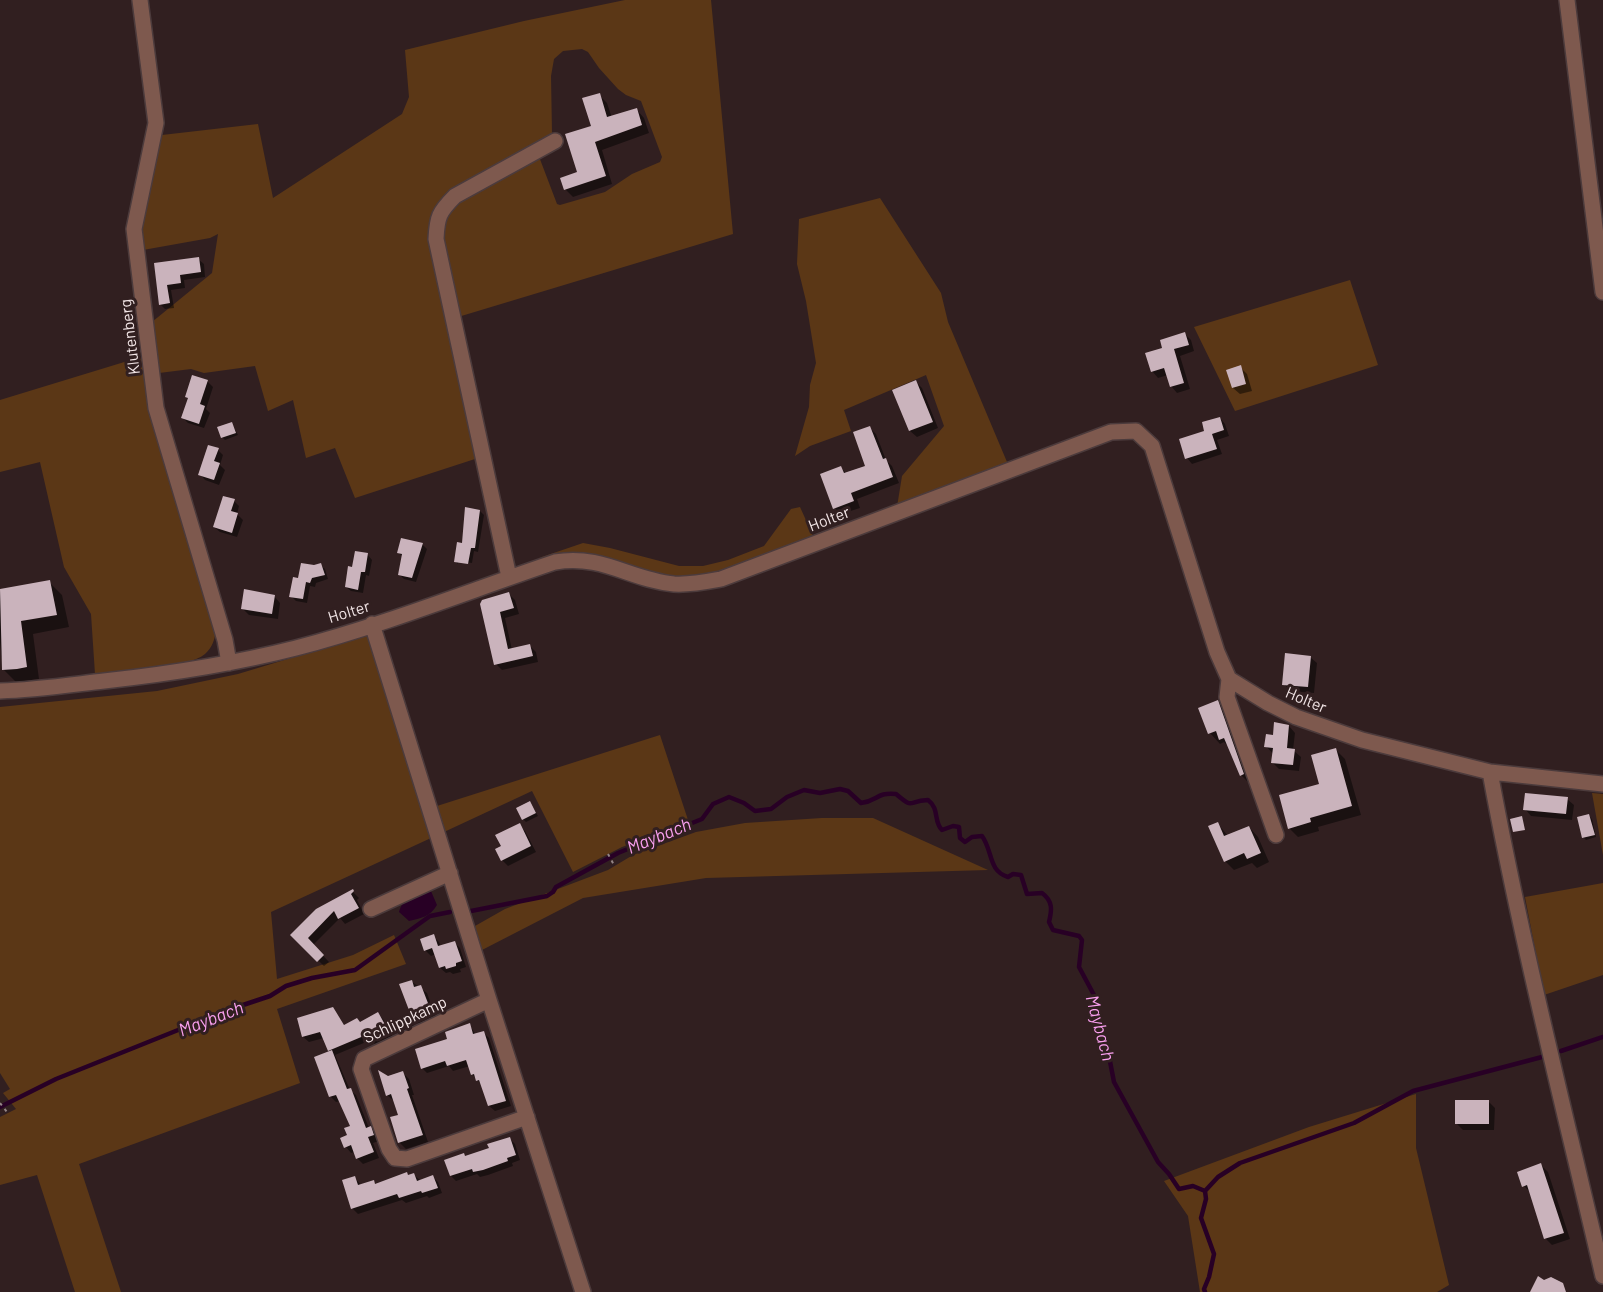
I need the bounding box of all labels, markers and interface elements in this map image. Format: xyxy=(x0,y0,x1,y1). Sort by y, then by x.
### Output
street label: Klutenberg xyxy=(116,298,144,376)
street label: Holter xyxy=(806,502,852,536)
street label: Holter xyxy=(326,597,372,627)
street label: Holter xyxy=(1283,683,1329,717)
water label: Maybach xyxy=(624,813,694,859)
street label: Schlippkamp xyxy=(360,992,450,1048)
water label: Maybach xyxy=(1081,993,1119,1063)
water label: Maybach xyxy=(176,997,246,1041)

